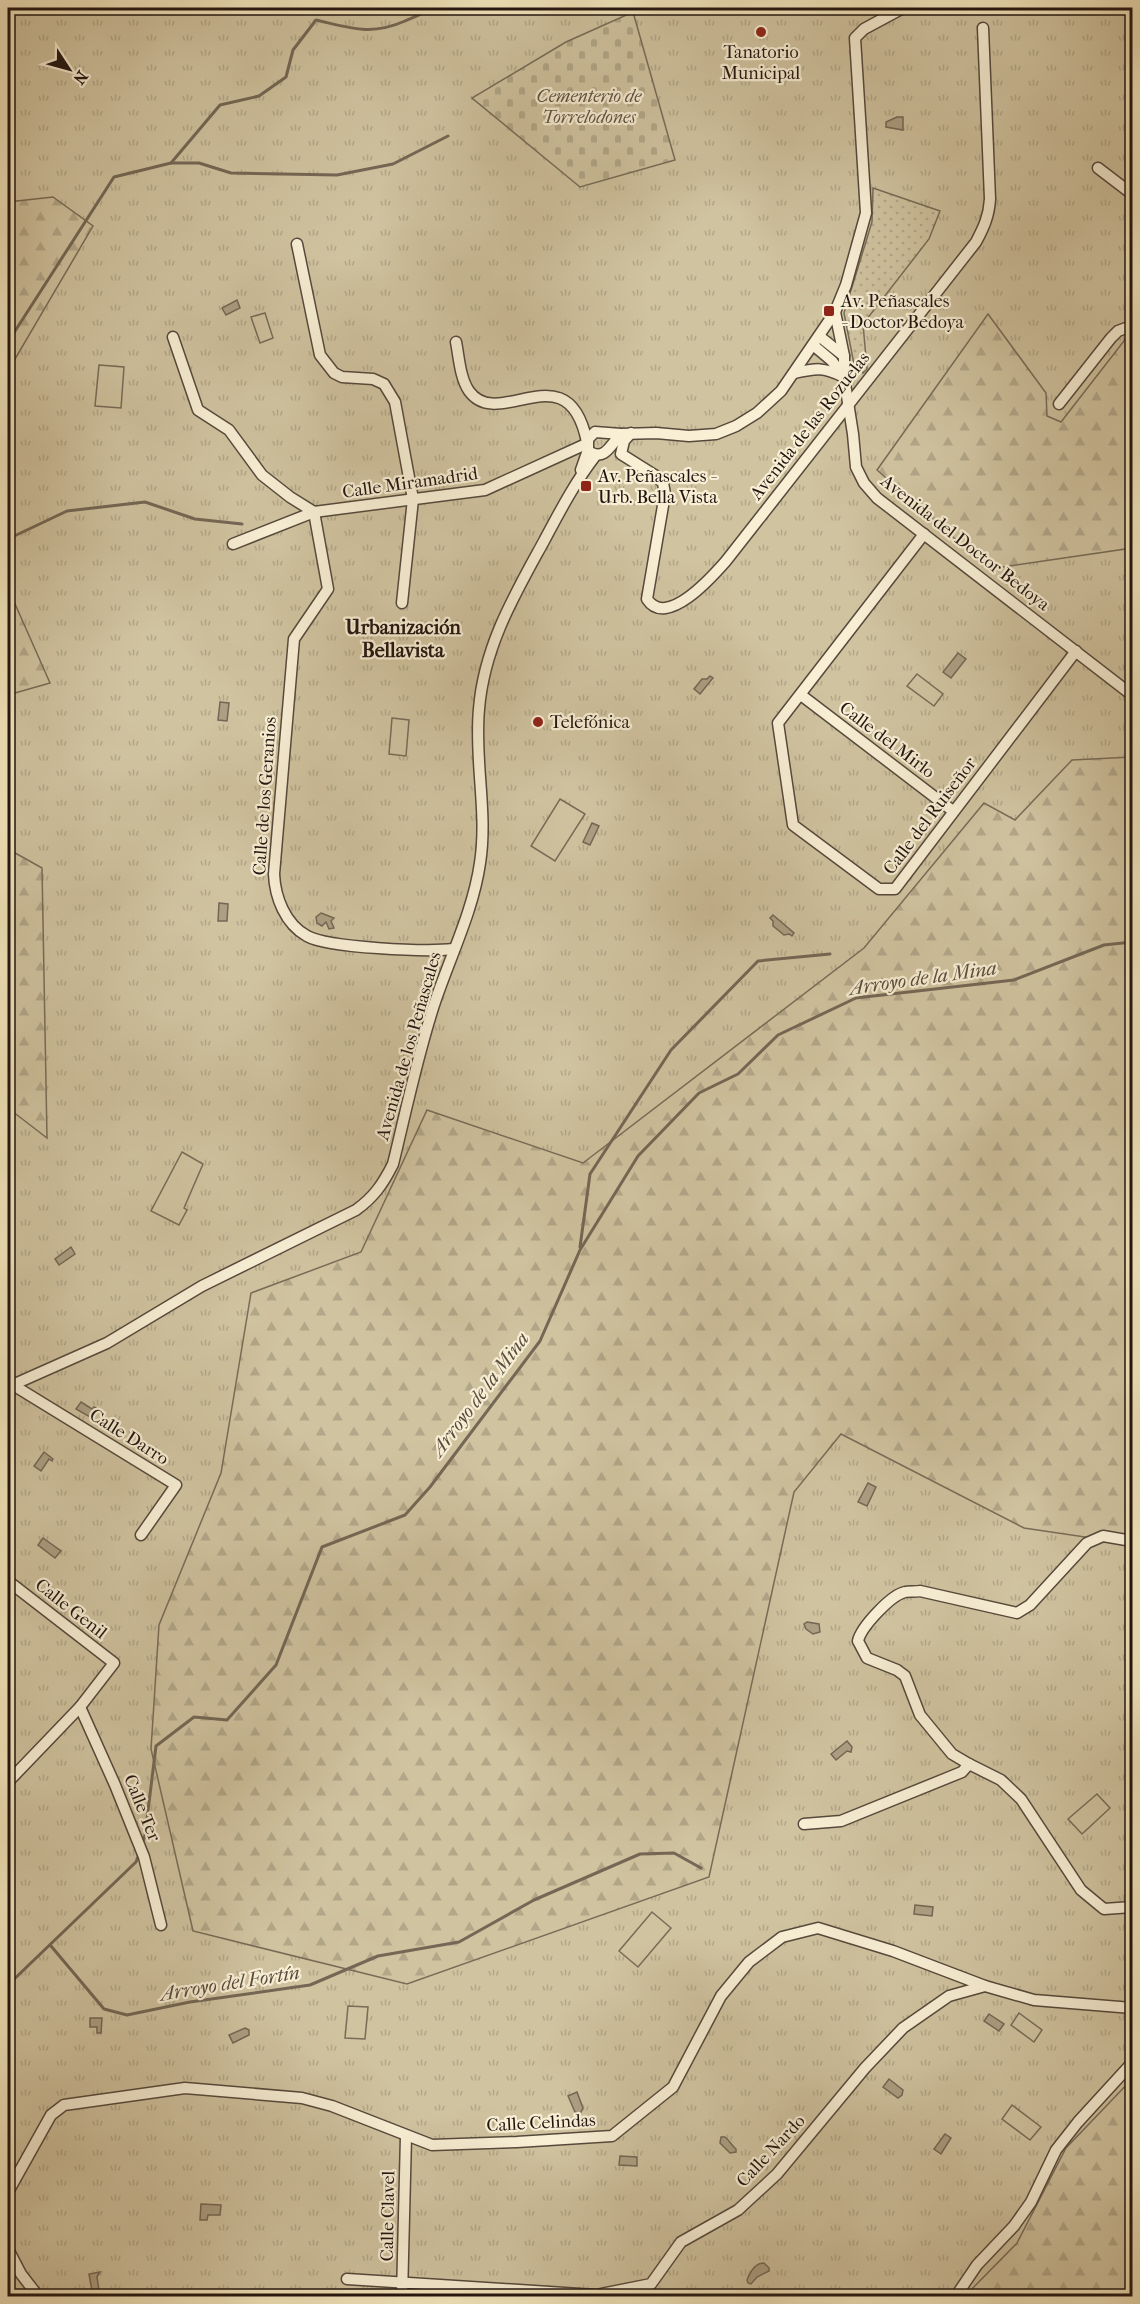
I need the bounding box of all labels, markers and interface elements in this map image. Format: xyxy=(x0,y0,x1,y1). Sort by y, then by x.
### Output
marker: Tanatorio Municipal xyxy=(754,25,768,39)
north arrow xyxy=(39,39,99,99)
place label: Tanatorio Municipal xyxy=(722,42,800,84)
text: N xyxy=(69,67,92,89)
park label: Cementerio de Torrelodones xyxy=(537,86,642,128)
place label: Av. Peñascales - Doctor Bedoya xyxy=(840,291,965,333)
marker: Av. Peñascales - Doctor Bedoya xyxy=(822,304,836,318)
street label: Avenida de las Rozuelas xyxy=(745,348,874,505)
street label: Calle Miramadrid xyxy=(341,463,479,503)
place label: Av. Peñascales - Urb. Bella Vista xyxy=(597,466,718,508)
street label: Avenida del Doctor Bedoya xyxy=(876,470,1054,616)
marker: Av. Peñascales - Urb. Bella Vista xyxy=(579,479,593,493)
district label: Urbanización Bellavista xyxy=(344,616,461,662)
street label: Calle del Mirlo xyxy=(835,697,939,783)
place label: Telefónica xyxy=(550,712,630,733)
marker: Telefónica xyxy=(531,715,545,729)
street label: Calle de los Geranios xyxy=(249,716,281,876)
street label: Calle del Ruiseñor xyxy=(879,753,981,879)
street label: Avenida de los Peñascales xyxy=(372,949,446,1144)
water label: Arroyo de la Mina xyxy=(845,956,998,1000)
water label: Arroyo de la Mina xyxy=(424,1328,534,1463)
street label: Calle Darro xyxy=(86,1404,172,1470)
street label: Calle Genil xyxy=(31,1574,111,1644)
street label: Calle Ter xyxy=(119,1772,165,1845)
water label: Arroyo del Fortín xyxy=(156,1961,301,2006)
street label: Calle Celindas xyxy=(486,2110,597,2136)
street label: Calle Nardo xyxy=(732,2111,810,2191)
street label: Calle Clavel xyxy=(377,2171,399,2261)

